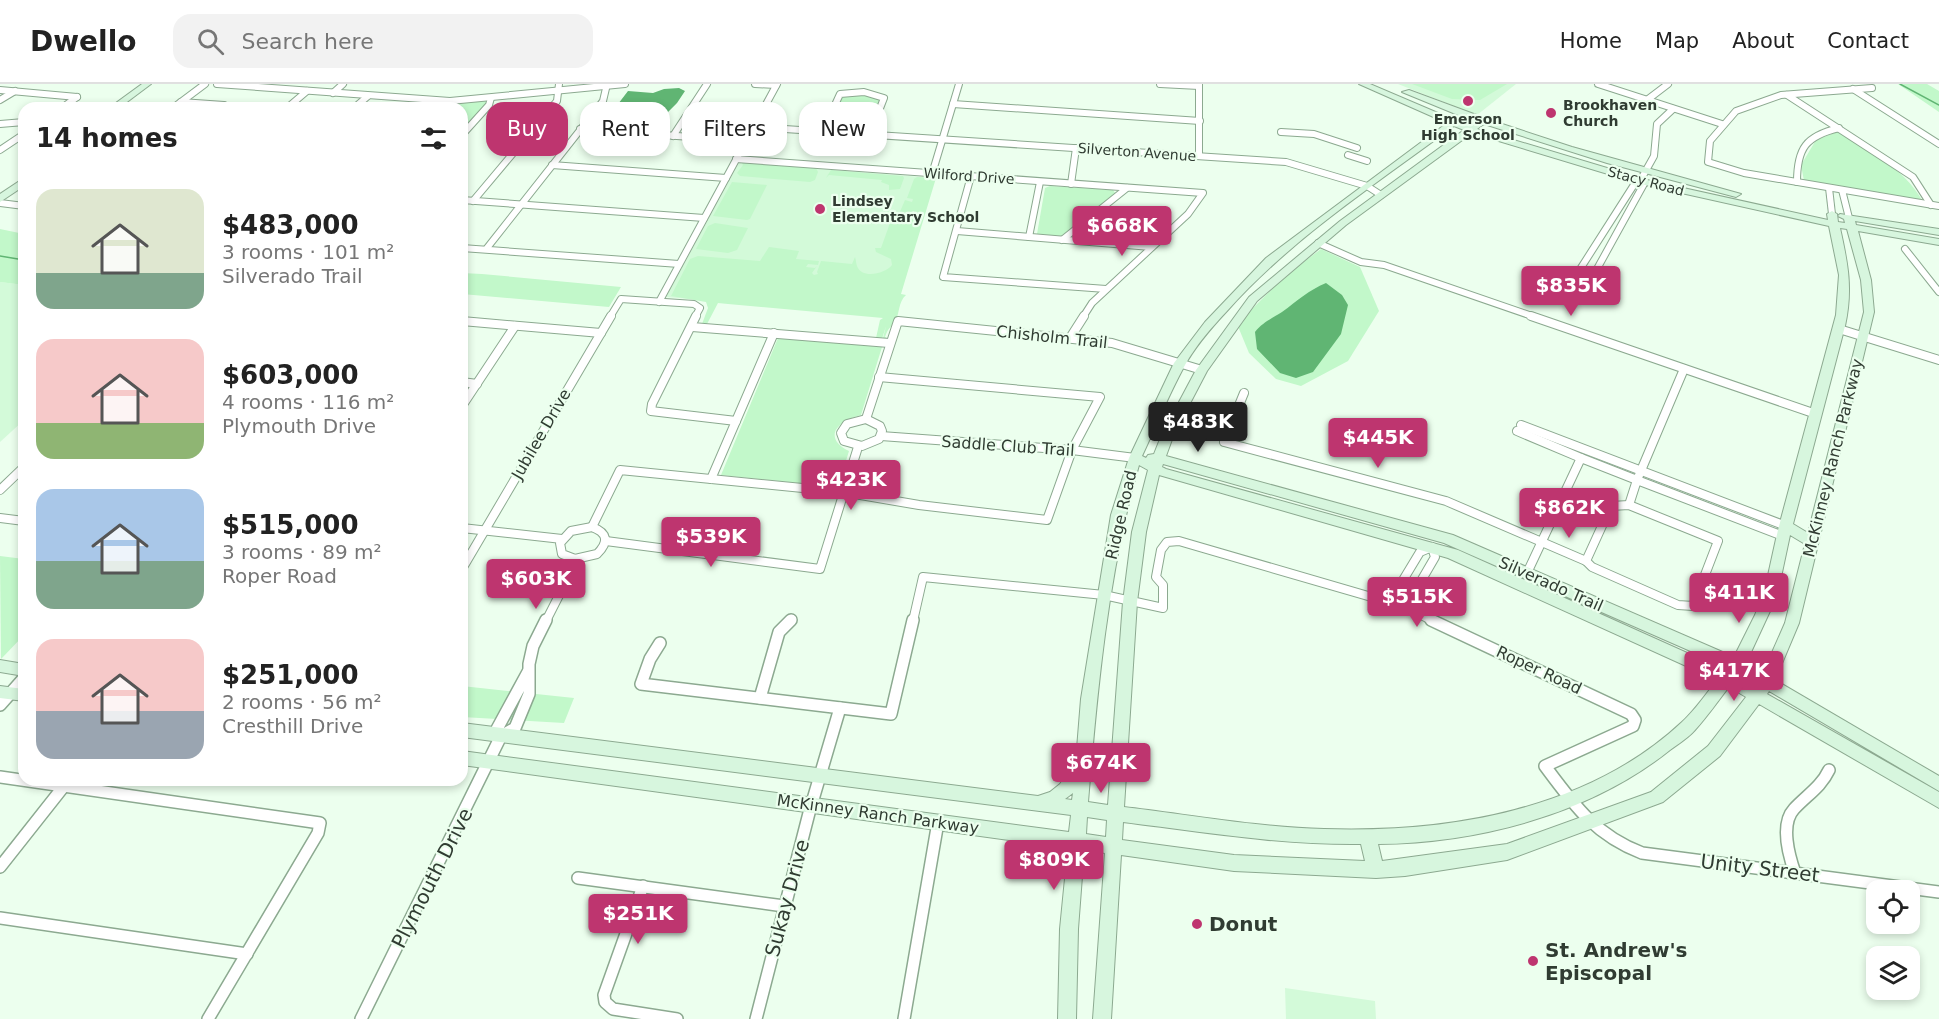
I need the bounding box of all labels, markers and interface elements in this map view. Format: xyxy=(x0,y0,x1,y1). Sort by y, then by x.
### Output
search box xyxy=(173,14,593,68)
text: Dwello xyxy=(30,25,137,58)
icon: search xyxy=(194,25,227,58)
text: Search here xyxy=(242,29,374,54)
text: Home xyxy=(1560,29,1622,53)
text: Map xyxy=(1655,29,1699,53)
text: About xyxy=(1732,29,1794,53)
text: Contact xyxy=(1827,29,1909,53)
marker: Emerson High School xyxy=(1461,94,1475,108)
place label: Brookhaven Church xyxy=(1563,97,1657,129)
chip: Buy xyxy=(486,102,568,156)
chip: Rent xyxy=(580,102,670,156)
chip: Filters xyxy=(682,102,787,156)
chip: New xyxy=(799,102,887,156)
marker: Brookhaven Church xyxy=(1544,106,1558,120)
place label: Emerson High School xyxy=(1421,111,1515,143)
icon: filters xyxy=(417,122,450,155)
text: 14 homes xyxy=(36,123,178,153)
street label: Silverton Avenue xyxy=(1077,140,1197,164)
street label: Stacy Road xyxy=(1606,163,1686,199)
street label: Wilford Drive xyxy=(923,165,1015,187)
place label: Lindsey Elementary School xyxy=(832,193,979,225)
marker: Lindsey Elementary School xyxy=(813,202,827,216)
pin: $668K xyxy=(1080,206,1164,257)
text: $483,000 xyxy=(222,210,359,240)
icon: home xyxy=(84,213,156,285)
text: $668K xyxy=(1086,213,1158,237)
text: 3 rooms · 101 m² xyxy=(222,240,394,264)
text: Silverado Trail xyxy=(222,264,363,288)
pin: $835K xyxy=(1529,266,1613,317)
text: $835K xyxy=(1535,273,1607,297)
street label: Chisholm Trail xyxy=(995,322,1109,352)
street label: McKinney Ranch Parkway xyxy=(1799,357,1867,559)
text: $603,000 xyxy=(222,360,359,390)
icon: home xyxy=(84,363,156,435)
street label: Jubilee Drive xyxy=(507,385,575,483)
text: 4 rooms · 116 m² xyxy=(222,390,394,414)
pin: $483K xyxy=(1156,402,1240,453)
text: $483K xyxy=(1162,409,1234,433)
text: Plymouth Drive xyxy=(222,414,376,438)
pin: $445K xyxy=(1336,418,1420,469)
text: $445K xyxy=(1342,425,1414,449)
street label: Saddle Club Trail xyxy=(941,432,1075,460)
pin: $423K xyxy=(809,460,893,511)
text: $423K xyxy=(815,467,887,491)
street label: Ridge Road xyxy=(1102,469,1140,561)
pin: $862K xyxy=(1527,488,1611,539)
text: $862K xyxy=(1533,495,1605,519)
text: $515,000 xyxy=(222,510,359,540)
icon: home xyxy=(84,513,156,585)
pin: $539K xyxy=(669,517,753,568)
text: $539K xyxy=(675,524,747,548)
text: 3 rooms · 89 m² xyxy=(222,540,382,564)
street label: Silverado Trail xyxy=(1496,552,1606,616)
pin: $603K xyxy=(494,559,578,610)
text: Roper Road xyxy=(222,564,337,588)
text: $603K xyxy=(500,566,572,590)
pin: $411K xyxy=(1697,573,1781,624)
pin: $515K xyxy=(1375,577,1459,628)
text: $411K xyxy=(1703,580,1775,604)
text: $515K xyxy=(1381,584,1453,608)
street label: Roper Road xyxy=(1493,642,1585,698)
pin: $417K xyxy=(1692,651,1776,702)
text: $417K xyxy=(1698,658,1770,682)
text: $251,000 xyxy=(222,660,359,690)
icon: home xyxy=(84,663,156,735)
text: 2 rooms · 56 m² xyxy=(222,690,382,714)
text: Cresthill Drive xyxy=(222,714,363,738)
pin: $674K xyxy=(1059,743,1143,794)
text: $674K xyxy=(1065,750,1137,774)
street label: McKinney Ranch Parkway xyxy=(776,790,980,838)
street label: Plymouth Drive xyxy=(386,804,478,952)
street label: Sukay Drive xyxy=(760,837,814,959)
pin: $809K xyxy=(1012,840,1096,891)
text: $809K xyxy=(1018,847,1090,871)
street label: Unity Street xyxy=(1699,849,1821,887)
map controls xyxy=(1866,880,1920,1000)
button: locate xyxy=(1866,880,1920,934)
pin: $251K xyxy=(596,894,680,945)
text: $251K xyxy=(602,901,674,925)
place label: Donut xyxy=(1209,912,1278,936)
marker: Donut xyxy=(1190,917,1204,931)
place label: St. Andrew's Episcopal xyxy=(1545,938,1688,985)
button: layers xyxy=(1866,946,1920,1000)
marker: St. Andrew's Episcopal xyxy=(1526,954,1540,968)

